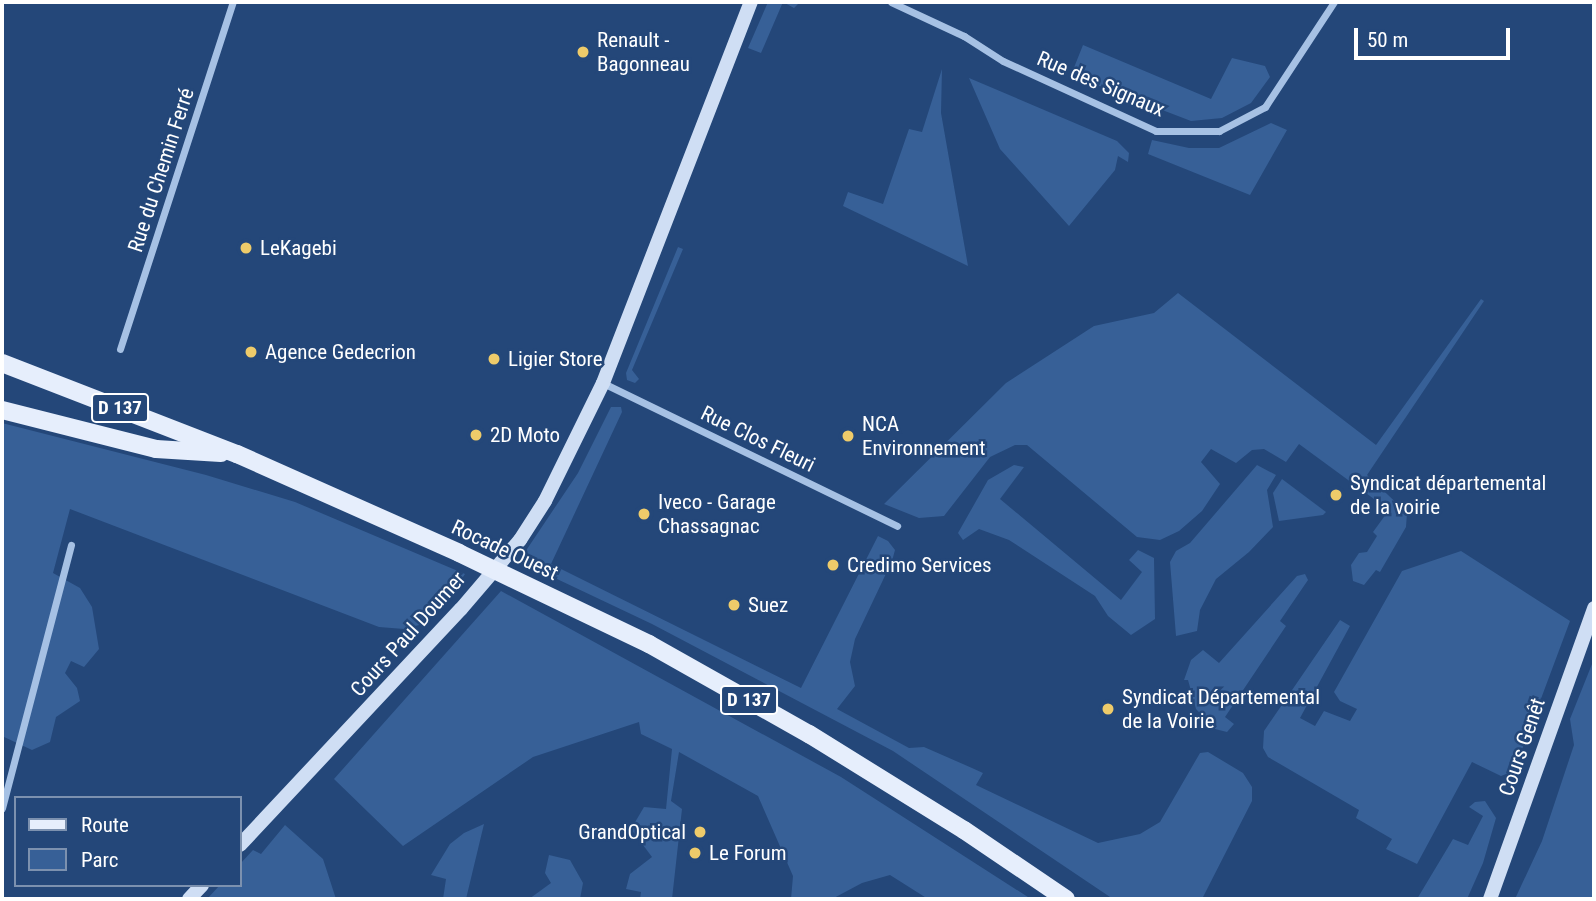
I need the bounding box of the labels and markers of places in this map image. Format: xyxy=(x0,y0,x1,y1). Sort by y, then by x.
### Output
place label: Renault - Bagonneau xyxy=(597,27,690,77)
marker: Renault - Bagonneau xyxy=(575,44,591,60)
place label: LeKagebi xyxy=(260,235,337,261)
marker: LeKagebi xyxy=(238,240,254,256)
place label: Agence Gedecrion xyxy=(265,339,416,365)
marker: Agence Gedecrion xyxy=(243,344,259,360)
place label: Ligier Store xyxy=(508,346,603,372)
marker: Ligier Store xyxy=(486,351,502,367)
place label: NCA Environnement xyxy=(862,411,985,461)
place label: 2D Moto xyxy=(490,422,560,448)
marker: 2D Moto xyxy=(468,427,484,443)
marker: NCA Environnement xyxy=(840,428,856,444)
place label: Syndicat départemental de la voirie xyxy=(1350,470,1546,520)
marker: Syndicat départemental de la voirie xyxy=(1328,487,1344,503)
place label: Iveco - Garage Chassagnac xyxy=(658,489,776,539)
marker: Iveco - Garage Chassagnac xyxy=(636,506,652,522)
place label: Credimo Services xyxy=(847,552,992,578)
marker: Credimo Services xyxy=(825,557,841,573)
place label: Suez xyxy=(748,592,788,618)
marker: Suez xyxy=(726,597,742,613)
place label: Syndicat Départemental de la Voirie xyxy=(1122,684,1320,734)
marker: Syndicat Départemental de la Voirie xyxy=(1100,701,1116,717)
place label: GrandOptical xyxy=(578,819,686,845)
marker: GrandOptical xyxy=(692,824,708,840)
place label: Le Forum xyxy=(709,840,786,866)
marker: Le Forum xyxy=(687,845,703,861)

